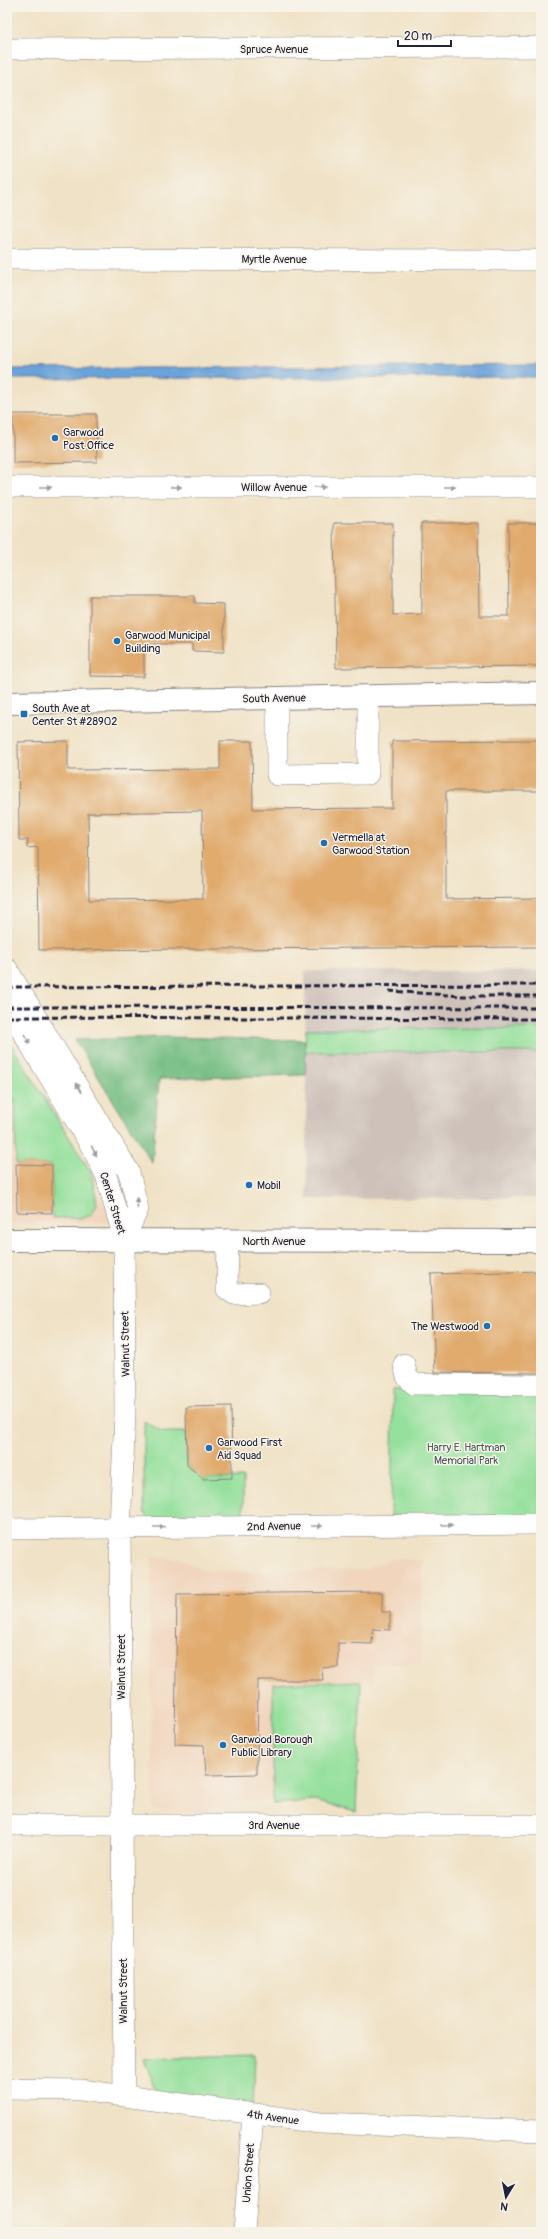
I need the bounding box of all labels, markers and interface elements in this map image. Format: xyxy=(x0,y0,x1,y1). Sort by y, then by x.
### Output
scale bar xyxy=(398,22,451,48)
text: 20 m xyxy=(404,29,433,44)
street label: Spruce Avenue xyxy=(240,43,309,56)
street label: Myrtle Avenue xyxy=(241,253,307,266)
place label: Garwood Post Office xyxy=(63,426,114,452)
marker: Garwood Post Office xyxy=(50,433,60,443)
street label: Willow Avenue xyxy=(241,481,308,494)
one-way arrow xyxy=(40,484,53,490)
one-way arrow xyxy=(170,484,183,490)
one-way arrow xyxy=(314,484,327,490)
one-way arrow xyxy=(444,484,457,490)
place label: Garwood Municipal Building xyxy=(125,629,210,655)
marker: Garwood Municipal Building xyxy=(112,636,122,646)
street label: South Avenue xyxy=(242,691,307,706)
place label: South Ave at Center St #28902 xyxy=(32,702,117,728)
marker: South Ave at Center St #28902 xyxy=(19,709,29,719)
place label: Vermella at Garwood Station xyxy=(332,831,409,857)
marker: Vermella at Garwood Station xyxy=(319,838,329,848)
one-way arrow xyxy=(23,1034,31,1044)
one-way arrow xyxy=(76,1082,83,1094)
one-way arrow xyxy=(90,1145,97,1157)
street label: Center Street xyxy=(97,1171,128,1236)
place label: Mobil xyxy=(257,1179,281,1192)
marker: Mobil xyxy=(244,1180,254,1190)
one-way arrow xyxy=(133,1197,140,1209)
street label: North Avenue xyxy=(242,1235,306,1248)
street label: Walnut Street xyxy=(118,1311,133,1377)
place label: The Westwood xyxy=(411,1320,479,1333)
marker: The Westwood xyxy=(482,1321,492,1331)
place label: Garwood First Aid Squad xyxy=(217,1436,283,1462)
park label: Harry E. Hartman Memorial Park xyxy=(427,1441,505,1467)
marker: Garwood First Aid Squad xyxy=(204,1443,214,1453)
street label: 2nd Avenue xyxy=(247,1520,302,1533)
one-way arrow xyxy=(441,1522,454,1528)
one-way arrow xyxy=(311,1523,324,1529)
one-way arrow xyxy=(153,1524,166,1530)
street label: Walnut Street xyxy=(115,1634,128,1700)
place label: Garwood Borough Public Library xyxy=(231,1733,312,1759)
marker: Garwood Borough Public Library xyxy=(218,1740,228,1750)
street label: 3rd Avenue xyxy=(248,1819,300,1832)
street label: Walnut Street xyxy=(117,1958,130,2024)
street label: 4th Avenue xyxy=(246,2107,300,2128)
street label: Union Street xyxy=(240,2142,257,2203)
north arrow xyxy=(486,2177,526,2217)
text: N xyxy=(499,2199,509,2213)

